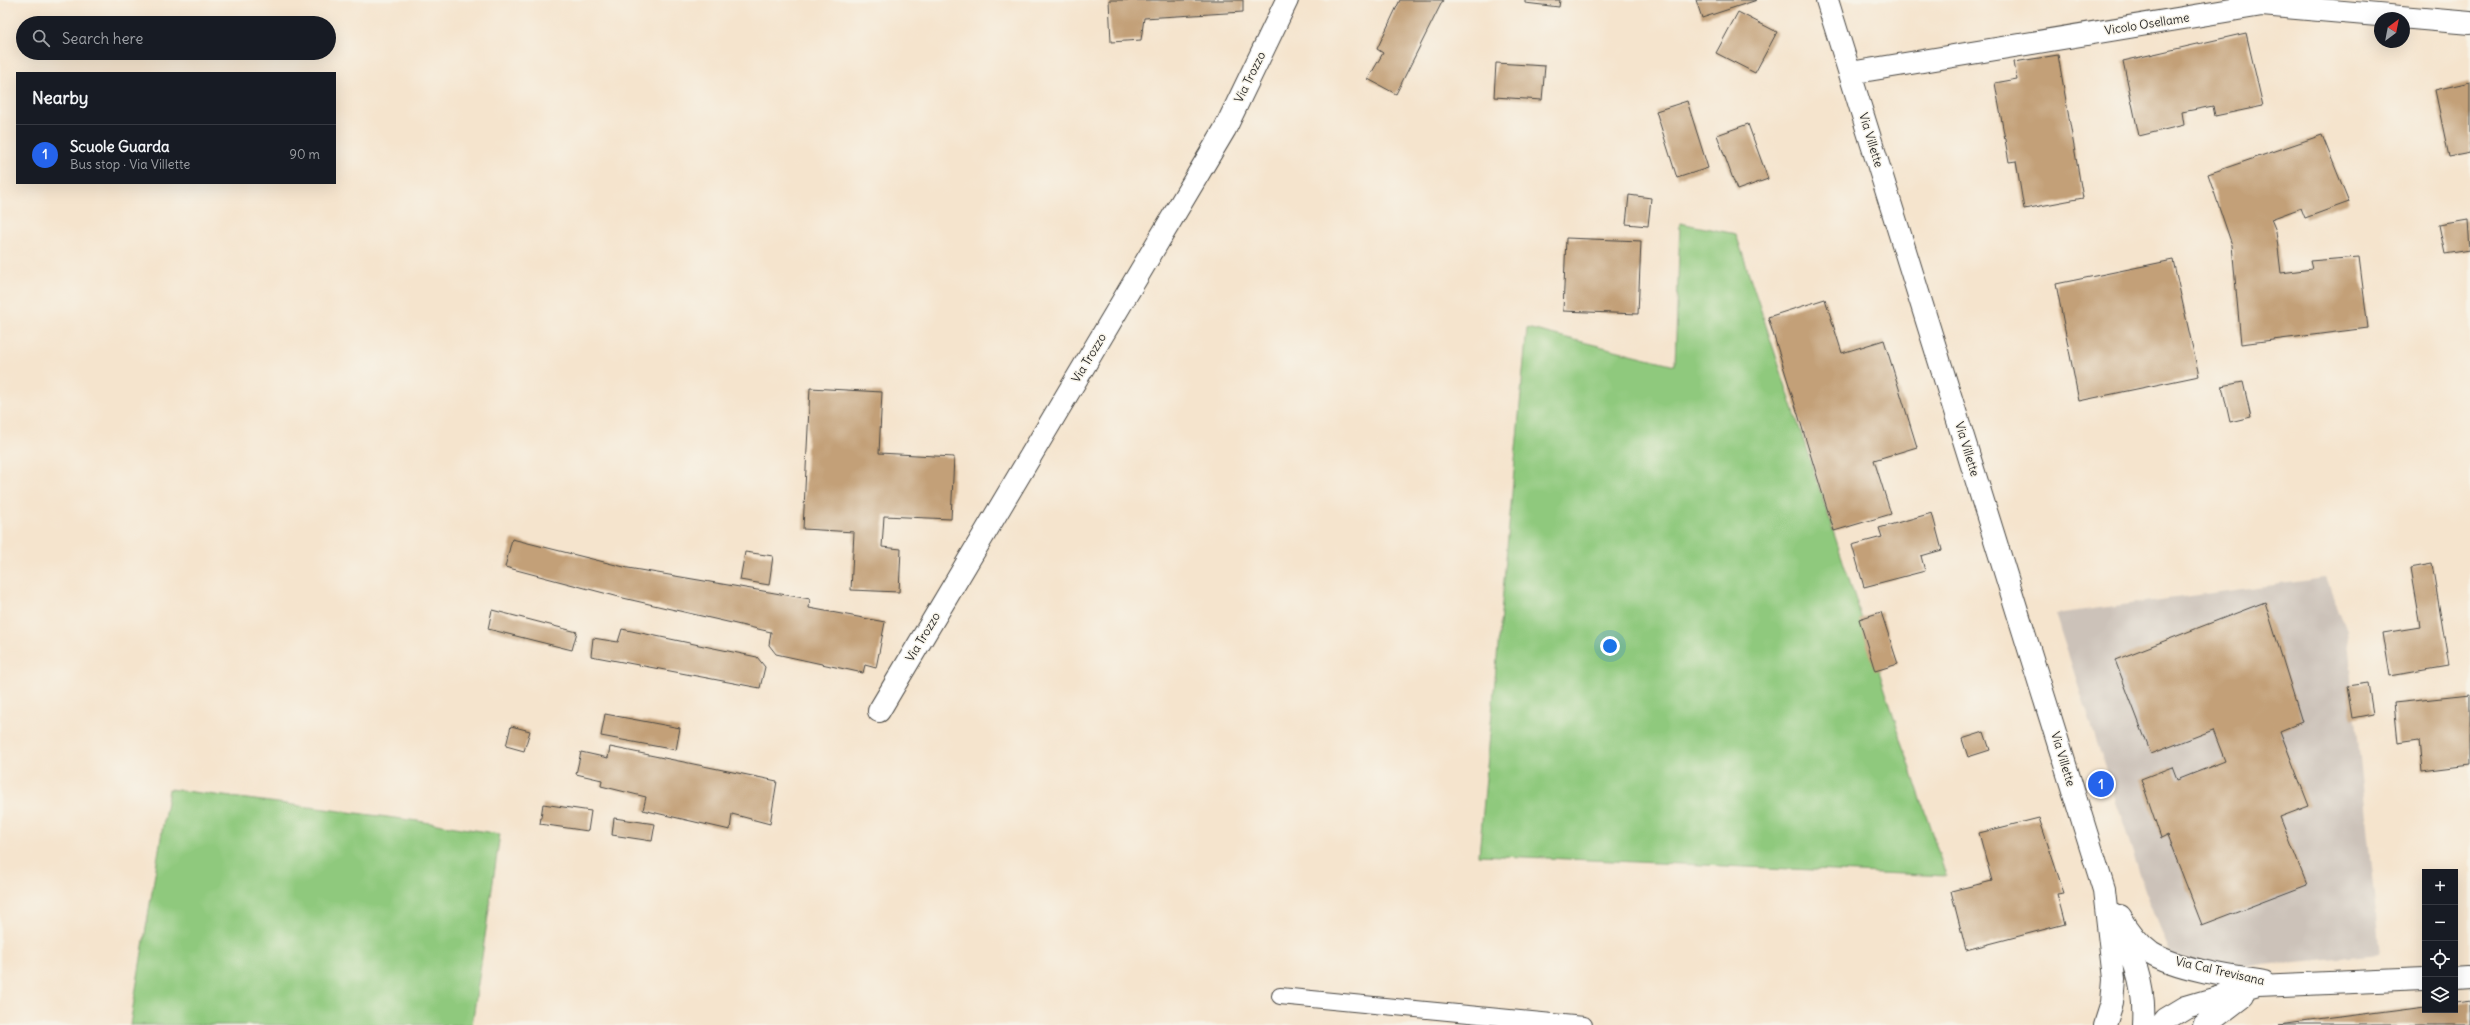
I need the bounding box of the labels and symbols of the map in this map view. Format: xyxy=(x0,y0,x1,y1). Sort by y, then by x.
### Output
street label: Vicolo Osellame xyxy=(2103,9,2190,38)
north arrow xyxy=(2374,12,2410,48)
street label: Via Trozzo xyxy=(1231,49,1268,105)
street label: Via Villette xyxy=(1856,111,1887,169)
street label: Via Trozzo xyxy=(1068,330,1109,385)
street label: Via Villette xyxy=(1952,420,1983,478)
street label: Via Trozzo xyxy=(902,609,943,664)
your location xyxy=(1600,636,1620,656)
street label: Via Villette xyxy=(2048,730,2079,788)
pin: 1 xyxy=(2088,769,2114,799)
street label: Via Cal Trevisana xyxy=(2174,953,2266,988)

